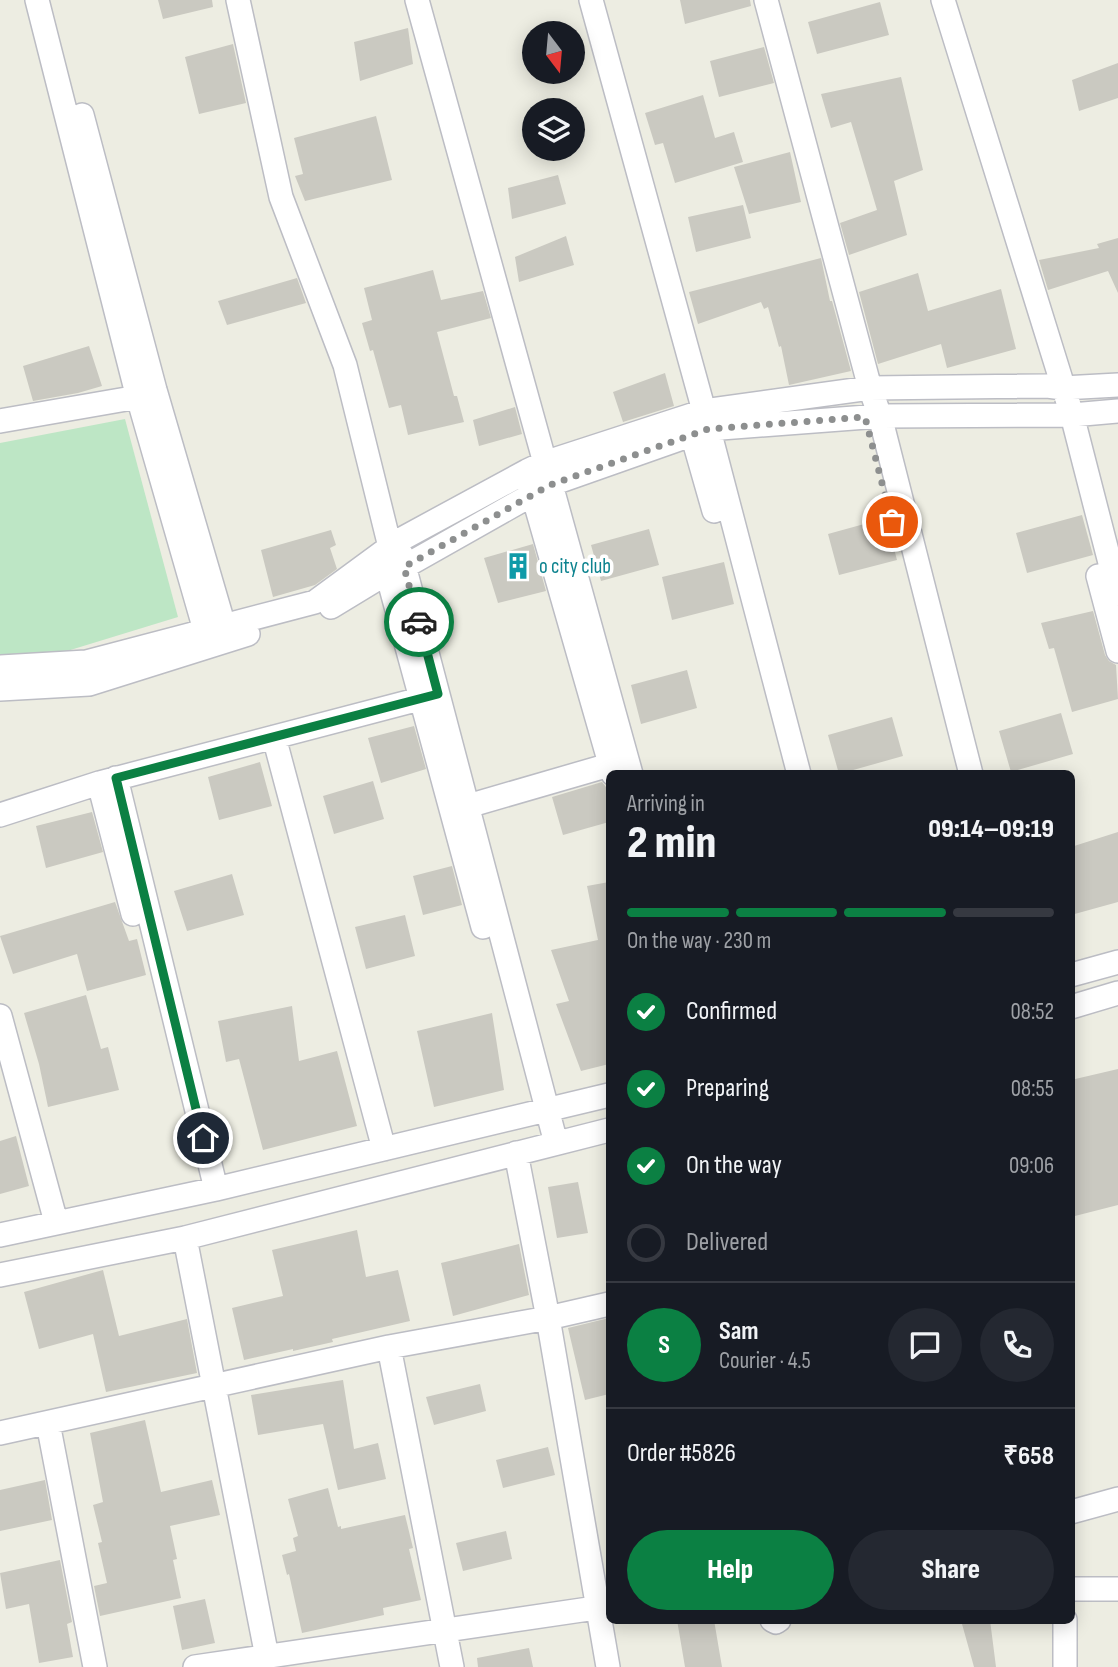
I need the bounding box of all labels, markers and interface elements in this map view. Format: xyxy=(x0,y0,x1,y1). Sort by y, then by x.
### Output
north arrow xyxy=(522,21,584,84)
map controls xyxy=(522,21,585,161)
button: layers xyxy=(522,98,585,161)
pin xyxy=(862,492,922,552)
icon: bag xyxy=(873,503,911,541)
building icon: o city club xyxy=(503,551,533,581)
place label: o city club xyxy=(539,554,611,579)
courier xyxy=(384,587,454,657)
icon: car xyxy=(400,603,438,641)
text: Arriving in xyxy=(627,790,705,818)
text: 09:14–09:19 xyxy=(928,814,1054,845)
text: 2 min xyxy=(627,816,716,871)
text: On the way · 230 m xyxy=(627,927,771,955)
icon: check xyxy=(627,993,665,1031)
text: Confirmed xyxy=(686,996,777,1027)
text: 08:52 xyxy=(1011,998,1054,1026)
icon: check xyxy=(627,1070,665,1108)
text: Preparing xyxy=(686,1073,769,1104)
text: 08:55 xyxy=(1011,1075,1054,1103)
pin xyxy=(173,1108,233,1168)
icon: home xyxy=(184,1119,222,1157)
icon: check xyxy=(627,1147,665,1185)
text: On the way xyxy=(686,1150,782,1181)
text: 09:06 xyxy=(1009,1152,1054,1180)
text: Delivered xyxy=(686,1227,768,1258)
button: chat xyxy=(888,1308,962,1382)
button: phone xyxy=(980,1308,1054,1382)
text: Sam xyxy=(719,1316,759,1347)
text: S xyxy=(658,1330,670,1361)
text: Courier · 4.5 xyxy=(719,1347,811,1375)
text: Order #5826 xyxy=(627,1438,736,1469)
text: ₹658 xyxy=(1003,1441,1054,1472)
button: Help xyxy=(627,1530,834,1610)
button: Share xyxy=(848,1530,1054,1610)

